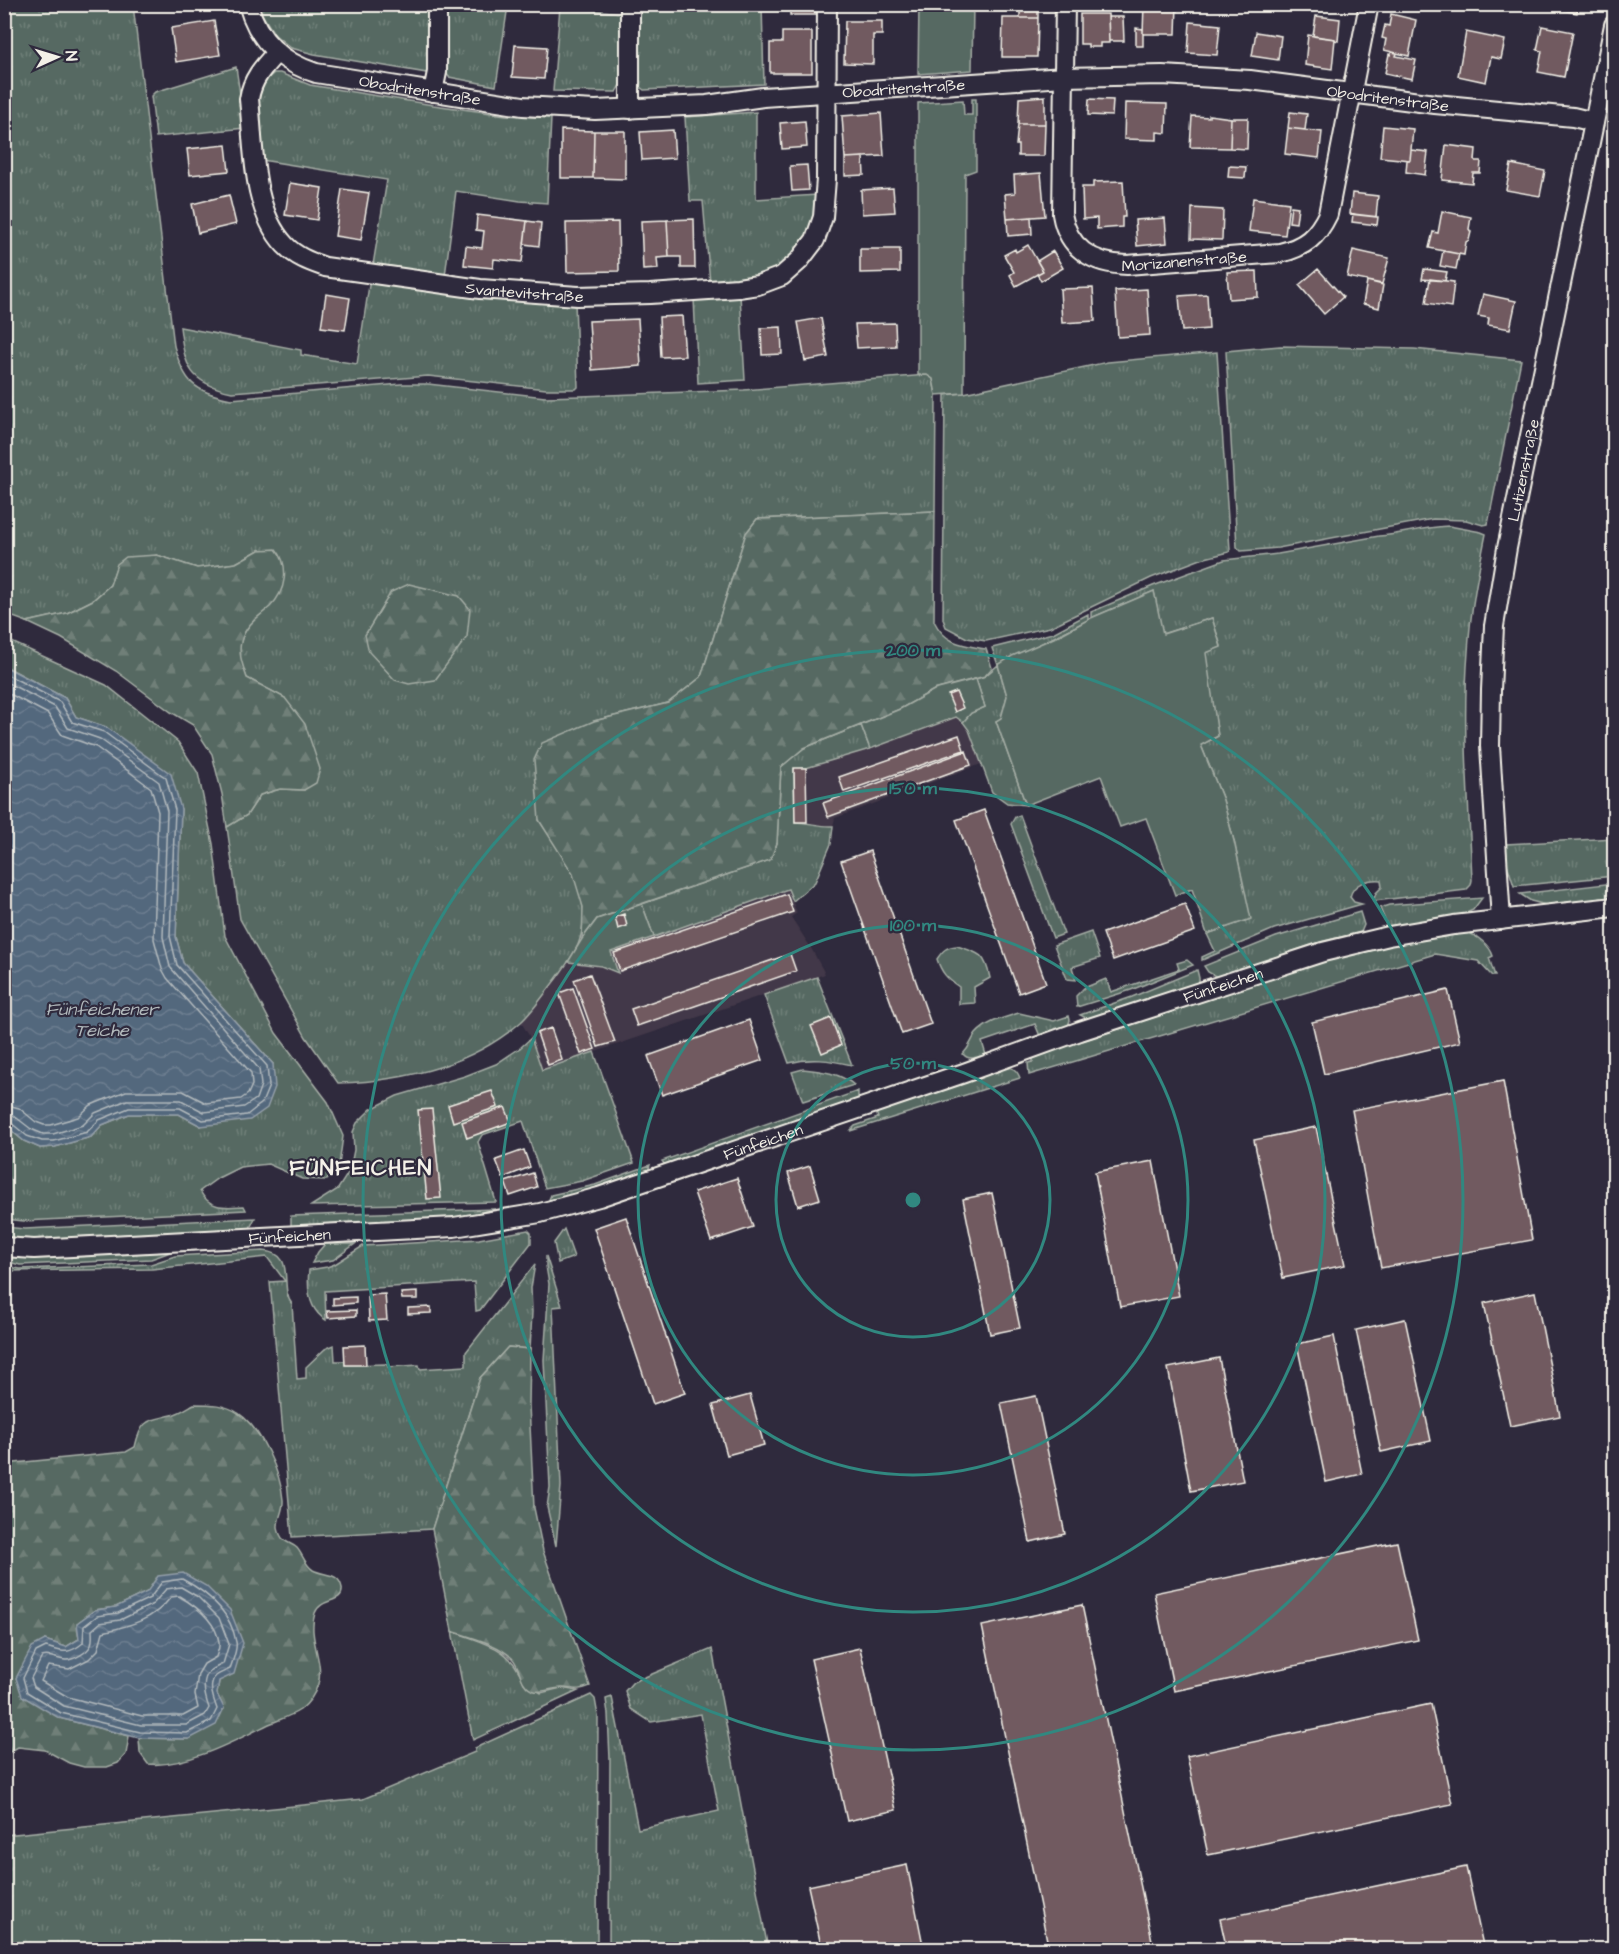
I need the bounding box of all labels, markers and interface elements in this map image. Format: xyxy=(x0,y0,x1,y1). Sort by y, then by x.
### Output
north arrow xyxy=(27,27,87,87)
text: N xyxy=(60,50,82,62)
street label: Obodritenstraße xyxy=(358,70,483,111)
street label: Obodritenstraße xyxy=(842,74,966,104)
street label: Obodritenstraße xyxy=(1326,80,1450,117)
street label: Morizanenstraße xyxy=(1121,246,1248,277)
street label: Svantevitstraße xyxy=(464,277,584,308)
street label: Lutizenstraße xyxy=(1503,417,1545,524)
text: 200 m xyxy=(885,638,941,663)
text: 150 m xyxy=(889,776,938,801)
text: 100 m xyxy=(890,913,937,938)
street label: Fünfeichen xyxy=(1181,962,1266,1009)
water label: Fünfeichener Teiche xyxy=(46,997,160,1043)
text: 50 m xyxy=(890,1051,937,1076)
street label: Fünfeichen xyxy=(721,1119,806,1166)
district label: FÜNFEICHEN xyxy=(289,1153,433,1184)
centre of rings xyxy=(903,1190,923,1210)
street label: Fünfeichen xyxy=(248,1223,331,1250)

